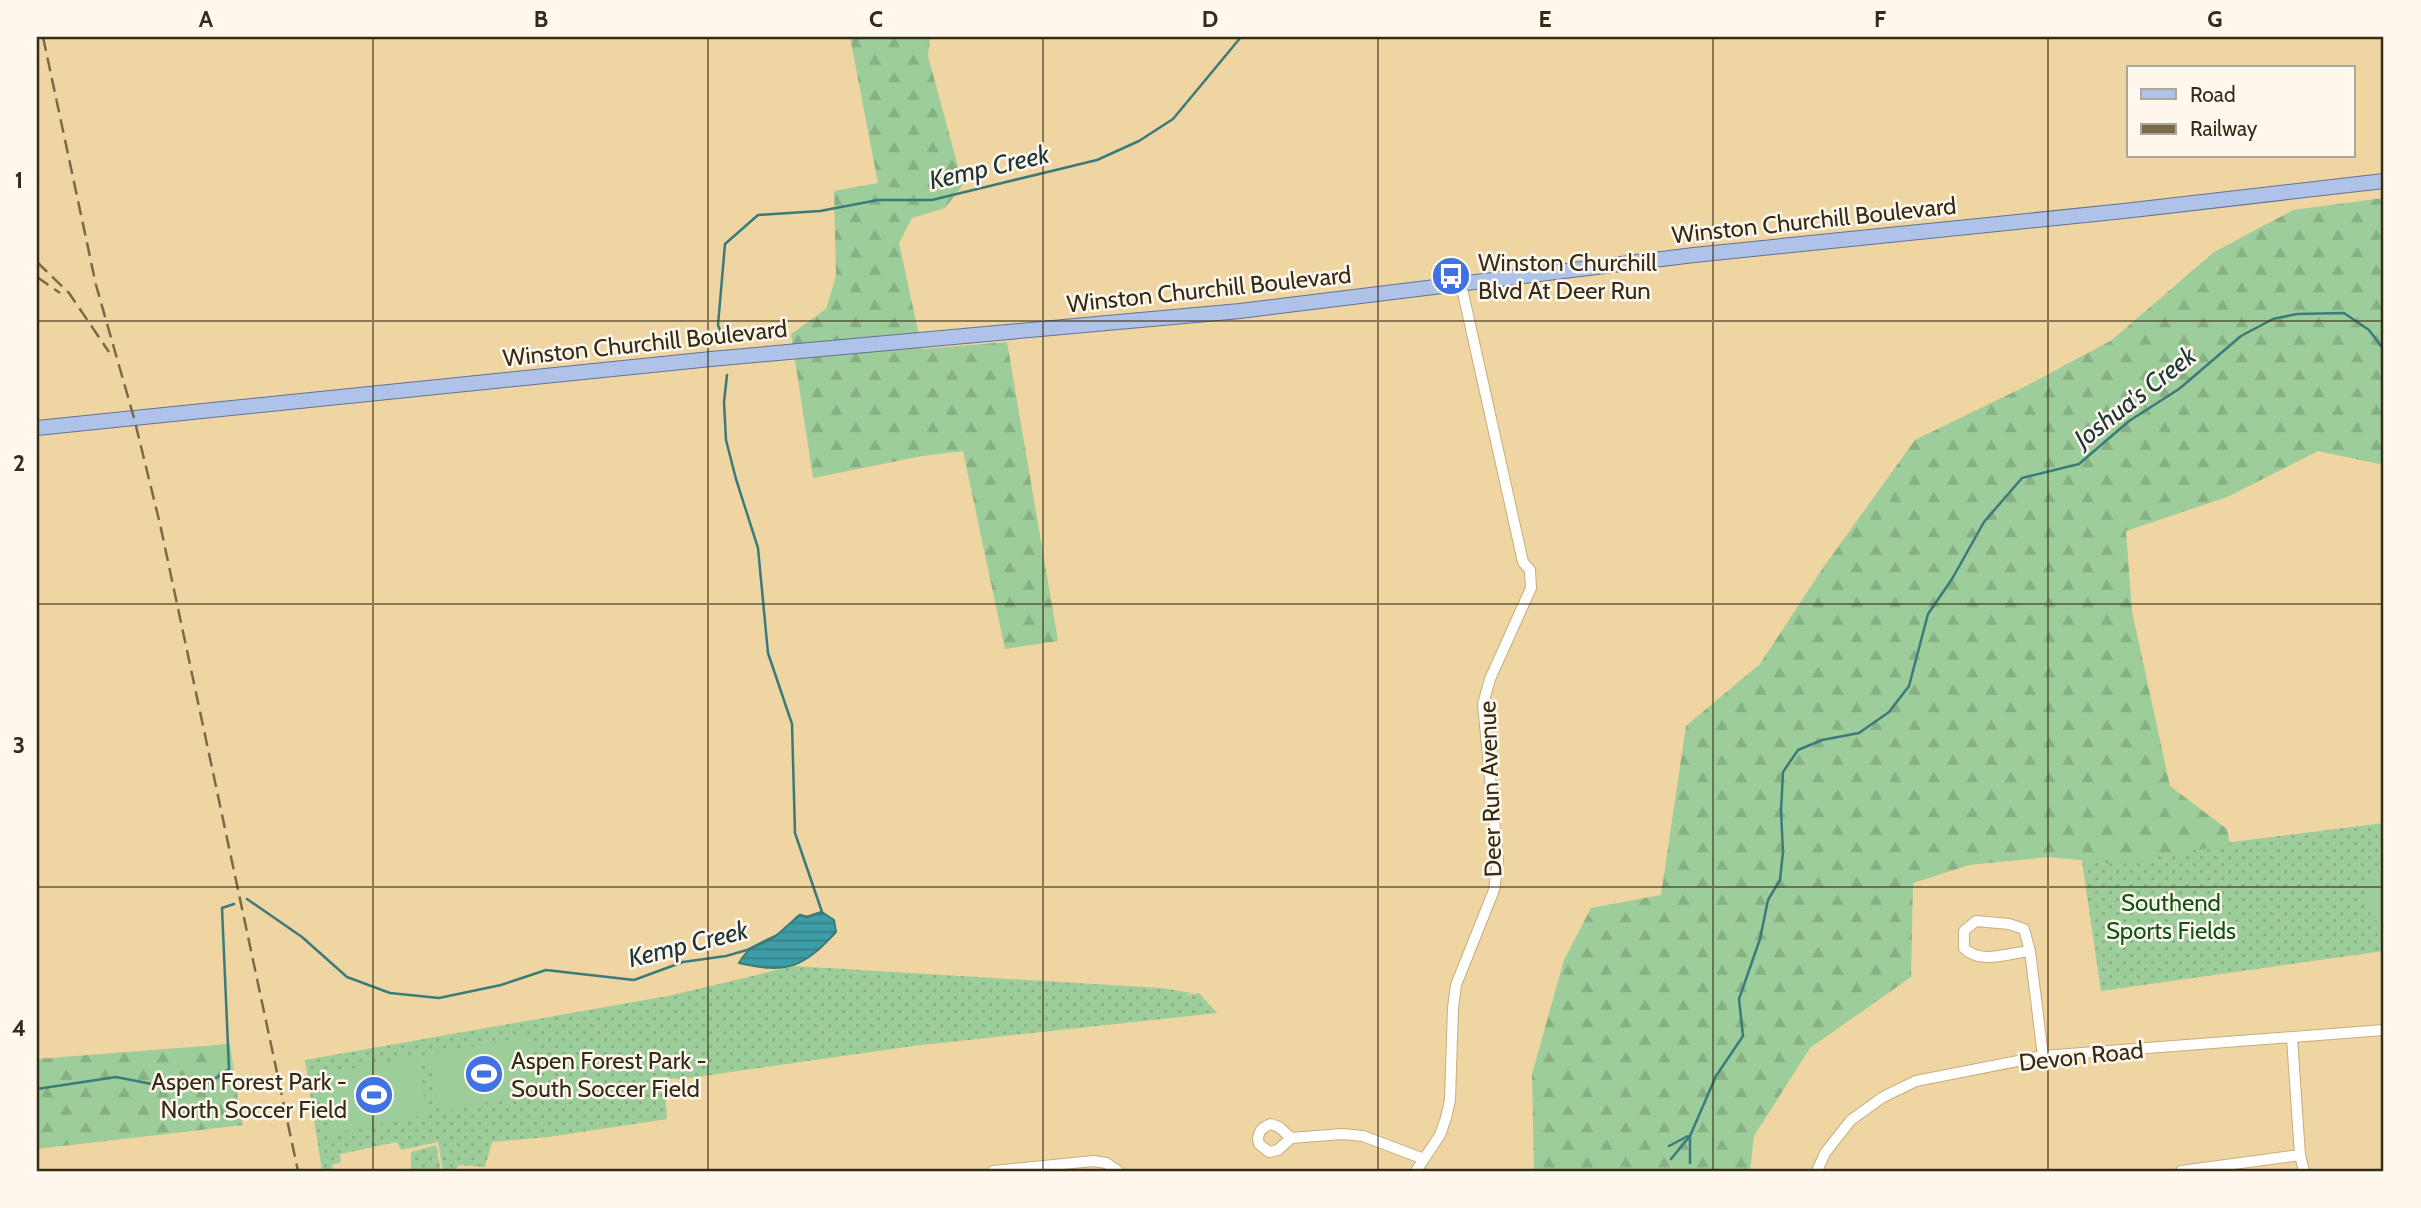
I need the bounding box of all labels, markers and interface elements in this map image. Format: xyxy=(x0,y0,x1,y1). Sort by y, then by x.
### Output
text: A xyxy=(199,5,214,33)
text: B xyxy=(534,5,548,33)
text: C xyxy=(869,5,883,33)
text: D xyxy=(1202,5,1218,33)
text: E xyxy=(1538,5,1552,33)
text: F xyxy=(1874,5,1886,33)
text: G xyxy=(2207,5,2223,33)
legend xyxy=(2127,66,2354,158)
text: Road xyxy=(2190,82,2236,107)
text: Railway xyxy=(2190,116,2258,141)
water label: Kemp Creek xyxy=(926,137,1053,196)
text: 1 xyxy=(15,166,23,194)
street label: Winston Churchill Boulevard xyxy=(1670,191,1958,249)
place label: Winston Churchill Blvd At Deer Run xyxy=(1478,248,1657,305)
bus stop icon: Winston Churchill Blvd At Deer Run xyxy=(1430,255,1472,297)
street label: Winston Churchill Boulevard xyxy=(1065,260,1353,318)
street label: Winston Churchill Boulevard xyxy=(501,314,789,372)
water label: Joshua's Creek xyxy=(2066,339,2203,456)
text: 2 xyxy=(13,449,25,477)
street label: Deer Run Avenue xyxy=(1472,700,1508,878)
text: 3 xyxy=(13,731,25,759)
park label: Southend Sports Fields xyxy=(2106,888,2236,945)
water label: Kemp Creek xyxy=(625,913,752,974)
text: 4 xyxy=(12,1014,26,1042)
street label: Devon Road xyxy=(2017,1035,2145,1077)
place label: Aspen Forest Park - South Soccer Field xyxy=(511,1046,707,1103)
sports icon: Aspen Forest Park - South Soccer Field xyxy=(463,1053,505,1095)
place label: Aspen Forest Park - North Soccer Field xyxy=(151,1067,347,1124)
sports icon: Aspen Forest Park - North Soccer Field xyxy=(353,1074,395,1116)

